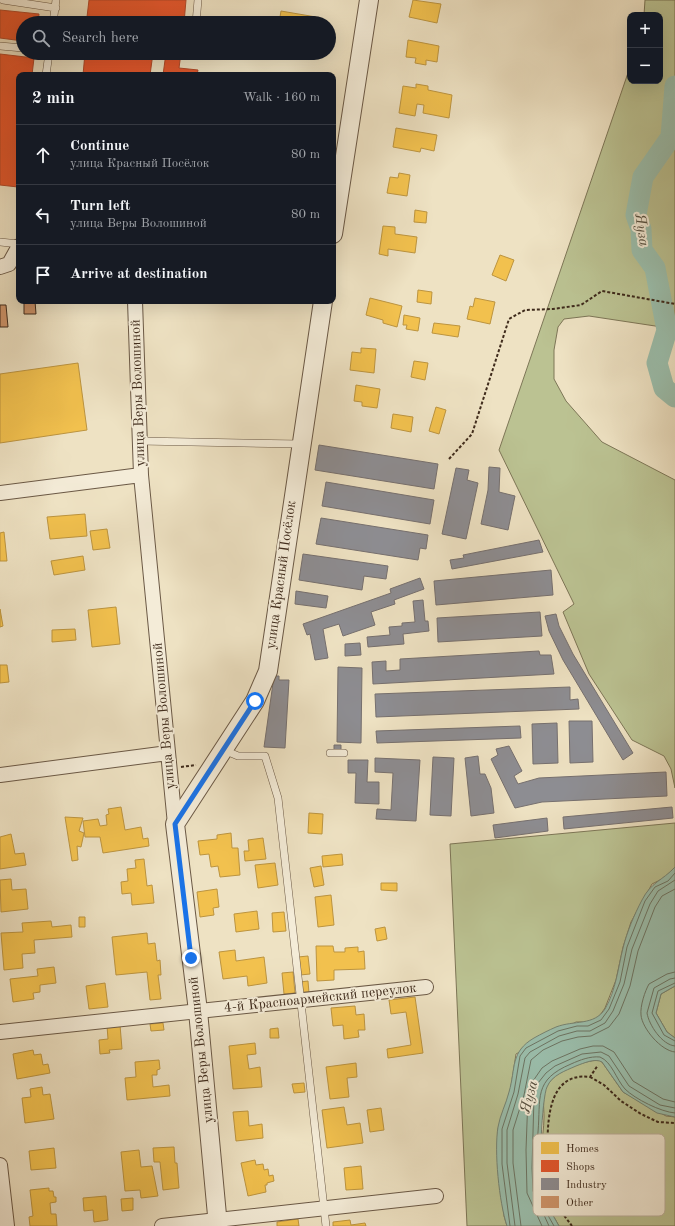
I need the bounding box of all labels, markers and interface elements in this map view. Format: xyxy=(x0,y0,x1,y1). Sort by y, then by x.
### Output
map controls xyxy=(627,12,663,84)
button: + xyxy=(627,12,663,48)
search box xyxy=(16,16,336,60)
icon: search xyxy=(30,27,52,49)
text: Search here xyxy=(62,31,139,46)
button: − xyxy=(627,48,663,84)
text: 2 min xyxy=(32,90,75,107)
text: Walk · 160 m xyxy=(243,91,320,104)
text: Continue xyxy=(70,139,129,154)
icon: ahead xyxy=(32,144,54,166)
text: 80 m xyxy=(291,148,320,161)
text: улица Красный Посёлок xyxy=(70,157,209,170)
text: Turn left xyxy=(70,199,130,214)
icon: left xyxy=(32,204,54,226)
text: 80 m xyxy=(291,208,320,221)
water label: Яуза xyxy=(631,213,651,247)
text: улица Веры Волошиной xyxy=(70,217,207,230)
icon: arrive xyxy=(32,264,54,286)
text: Arrive at destination xyxy=(70,267,208,282)
street label: улица Веры Волошиной xyxy=(128,319,148,467)
street label: улица Красный Посёлок xyxy=(264,500,298,650)
street label: улица Веры Волошиной xyxy=(151,642,177,790)
route start xyxy=(246,692,264,710)
route end xyxy=(182,949,200,967)
street label: улица Веры Волошиной xyxy=(186,976,216,1124)
street label: 4-й Красноармейский переулок xyxy=(223,981,417,1015)
water label: Яуза xyxy=(518,1079,542,1115)
legend xyxy=(533,1134,665,1216)
text: Homes xyxy=(566,1144,599,1155)
text: Shops xyxy=(566,1162,595,1173)
text: Industry xyxy=(566,1180,607,1191)
text: Other xyxy=(566,1198,594,1209)

